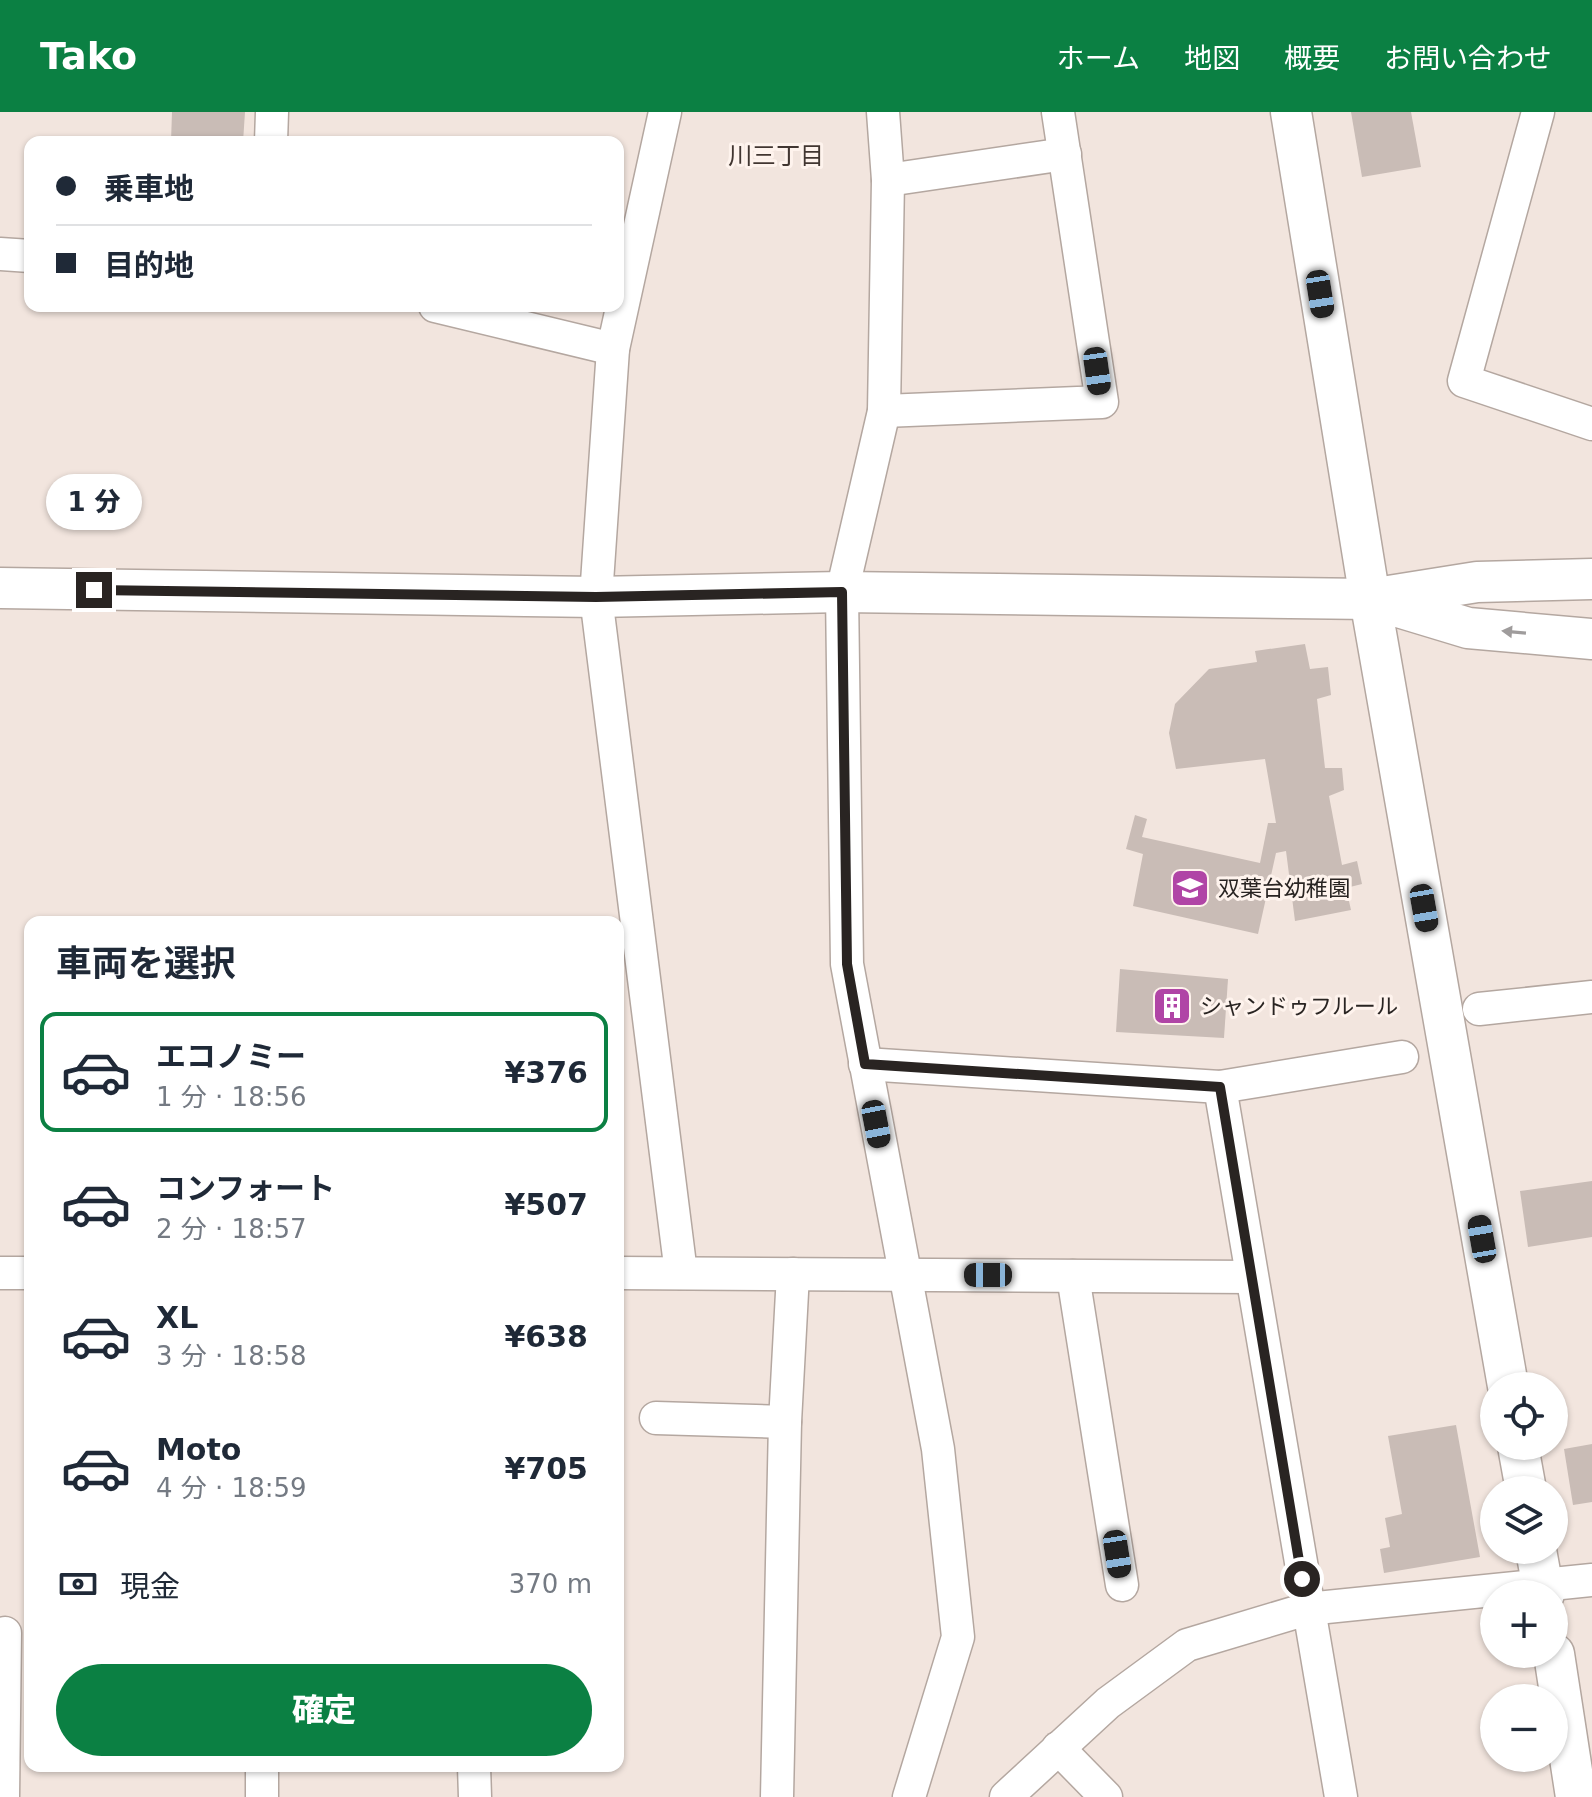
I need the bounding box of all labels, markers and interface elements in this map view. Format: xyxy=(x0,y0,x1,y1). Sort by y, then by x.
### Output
text: Tako xyxy=(40,34,137,78)
text: ホーム xyxy=(1057,42,1140,75)
text: 地図 xyxy=(1184,42,1240,75)
text: 概要 xyxy=(1284,42,1340,75)
text: お問い合わせ xyxy=(1384,42,1552,75)
district label: 川三丁目 xyxy=(728,142,824,170)
text: 乗車地 xyxy=(104,171,194,206)
text: 目的地 xyxy=(104,248,194,283)
car xyxy=(1304,268,1336,320)
car xyxy=(1082,346,1112,396)
callout: 1 分 xyxy=(46,474,142,530)
text: 1 分 xyxy=(67,487,121,517)
route end xyxy=(76,572,112,608)
one-way arrow xyxy=(1501,625,1526,638)
school or university icon: 双葉台幼稚園 xyxy=(1169,867,1211,909)
place label: 双葉台幼稚園 xyxy=(1218,876,1350,901)
car xyxy=(1408,882,1440,934)
text: 車両を選択 xyxy=(56,943,236,984)
building icon: シャンドゥフルール xyxy=(1151,985,1193,1027)
place label: シャンドゥフルール xyxy=(1200,994,1398,1019)
icon: car xyxy=(60,1036,132,1108)
text: エコノミー xyxy=(156,1039,306,1074)
text: ¥376 xyxy=(505,1055,588,1090)
text: 1 分 · 18:56 xyxy=(156,1082,307,1112)
car xyxy=(860,1098,892,1150)
icon: car xyxy=(60,1168,132,1240)
text: コンフォート xyxy=(156,1171,335,1206)
text: ¥507 xyxy=(505,1187,588,1222)
car xyxy=(1466,1213,1498,1265)
text: 2 分 · 18:57 xyxy=(156,1214,307,1244)
car xyxy=(964,1263,1012,1287)
icon: car xyxy=(60,1300,132,1372)
text: XL xyxy=(156,1300,198,1335)
text: ¥638 xyxy=(505,1319,588,1354)
text: 3 分 · 18:58 xyxy=(156,1341,307,1371)
map controls xyxy=(1480,1372,1568,1772)
button: locate xyxy=(1480,1372,1568,1460)
icon: car xyxy=(60,1432,132,1504)
text: Moto xyxy=(156,1432,241,1467)
text: ¥705 xyxy=(505,1451,588,1486)
text: 4 分 · 18:59 xyxy=(156,1473,307,1503)
button: layers xyxy=(1480,1476,1568,1564)
car xyxy=(1101,1528,1133,1580)
route start xyxy=(1284,1561,1320,1597)
icon: cash xyxy=(56,1562,100,1606)
text: 現金 xyxy=(120,1569,180,1604)
text: 370 m xyxy=(509,1569,592,1599)
button: + xyxy=(1480,1580,1568,1668)
button: 確定 xyxy=(56,1664,592,1756)
button: − xyxy=(1480,1684,1568,1772)

